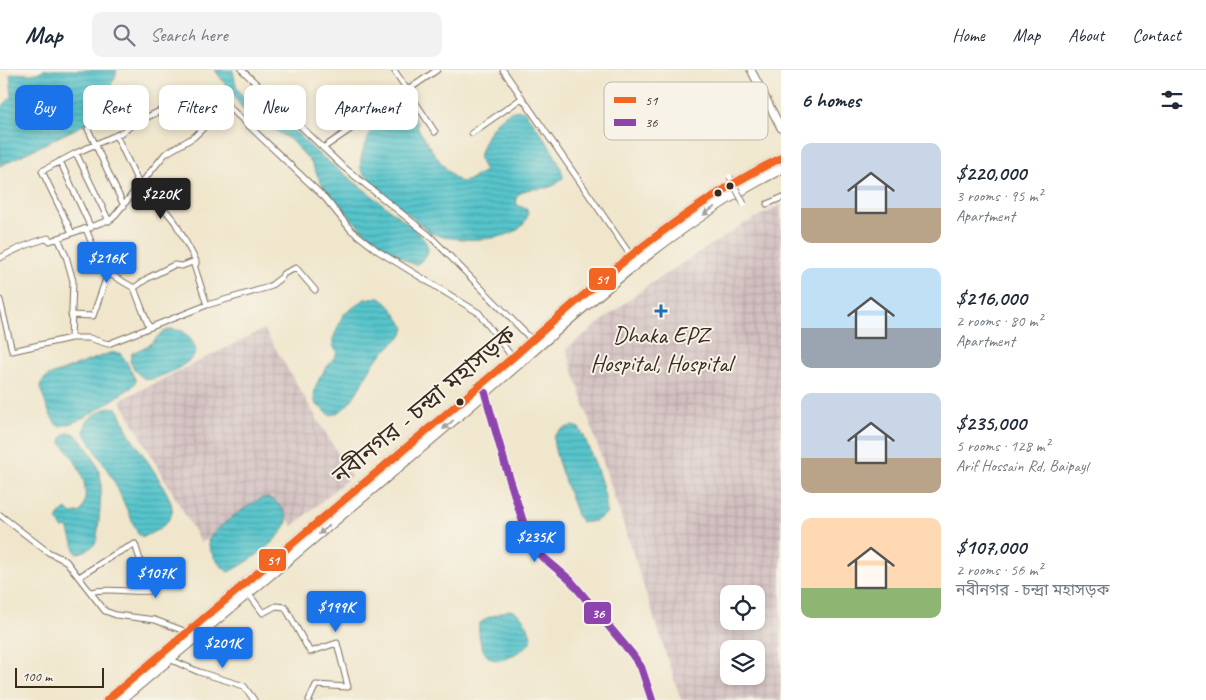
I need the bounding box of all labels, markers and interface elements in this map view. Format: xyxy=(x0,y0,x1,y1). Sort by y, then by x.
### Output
search box xyxy=(92,12,442,57)
text: Map xyxy=(25,20,62,50)
icon: search xyxy=(110,21,138,49)
text: Search here xyxy=(150,23,228,47)
text: Home xyxy=(952,24,985,46)
text: Map xyxy=(1013,24,1040,46)
text: About xyxy=(1068,24,1104,46)
text: Contact xyxy=(1132,24,1181,46)
legend xyxy=(604,82,768,140)
chip: Buy xyxy=(15,85,73,130)
chip: Rent xyxy=(83,85,149,130)
chip: Filters xyxy=(159,85,234,130)
chip: New xyxy=(244,85,306,130)
chip: Apartment xyxy=(316,85,418,130)
icon: filters xyxy=(1158,86,1186,114)
text: 6 homes xyxy=(801,87,861,113)
text: 51 xyxy=(645,92,658,109)
text: 36 xyxy=(645,114,658,131)
text: $220,000 xyxy=(956,160,1026,186)
icon: home xyxy=(841,163,901,223)
pin: $220K xyxy=(126,178,196,220)
unlabelled marker xyxy=(725,181,735,191)
text: $220K xyxy=(143,184,179,204)
text: 3 rooms · 95 m² xyxy=(956,186,1042,206)
unlabelled marker xyxy=(713,188,723,198)
one-way arrow xyxy=(702,206,716,216)
text: Apartment xyxy=(956,206,1015,226)
pin: $216K xyxy=(72,242,142,284)
text: $216K xyxy=(88,248,126,268)
line badge: 51 xyxy=(588,267,617,291)
text: 51 xyxy=(596,271,610,288)
text: $216,000 xyxy=(956,285,1027,311)
icon: home xyxy=(841,288,901,348)
marker: Dhaka EPZ Hospital, Hospital xyxy=(654,304,668,318)
text: 2 rooms · 80 m² xyxy=(956,311,1042,331)
street label: নবীনগর - চন্দ্রা মহাসড়ক xyxy=(325,319,522,491)
place label: Dhaka EPZ Hospital, Hospital xyxy=(590,320,736,378)
text: Apartment xyxy=(956,331,1015,351)
unlabelled marker xyxy=(455,397,465,407)
text: $235,000 xyxy=(956,410,1026,436)
icon: home xyxy=(841,413,901,473)
one-way arrow xyxy=(442,419,454,430)
text: 5 rooms · 128 m² xyxy=(956,436,1050,456)
text: Arif Hossain Rd, Baipayl xyxy=(956,456,1088,476)
pin: $235K xyxy=(500,520,570,563)
one-way arrow xyxy=(318,525,331,536)
text: $235K xyxy=(517,527,553,547)
text: $107,000 xyxy=(956,534,1026,560)
icon: home xyxy=(841,538,901,598)
line badge: 51 xyxy=(258,548,287,572)
text: 51 xyxy=(267,552,281,569)
pin: $107K xyxy=(121,556,191,599)
text: 2 rooms · 56 m² xyxy=(956,560,1042,580)
text: $107K xyxy=(138,563,174,583)
text: নবীনগর - চন্দ্রা মহাসড়ক xyxy=(956,580,1109,600)
map controls xyxy=(720,585,765,685)
button: locate xyxy=(720,585,765,630)
pin: $199K xyxy=(301,590,371,633)
text: $199K xyxy=(318,597,354,617)
line badge: 36 xyxy=(583,601,612,625)
text: 36 xyxy=(592,605,606,622)
pin: $201K xyxy=(188,626,258,669)
text: $201K xyxy=(205,633,241,653)
button: layers xyxy=(720,640,765,685)
scale bar xyxy=(15,665,104,688)
text: 100 m xyxy=(22,668,52,685)

